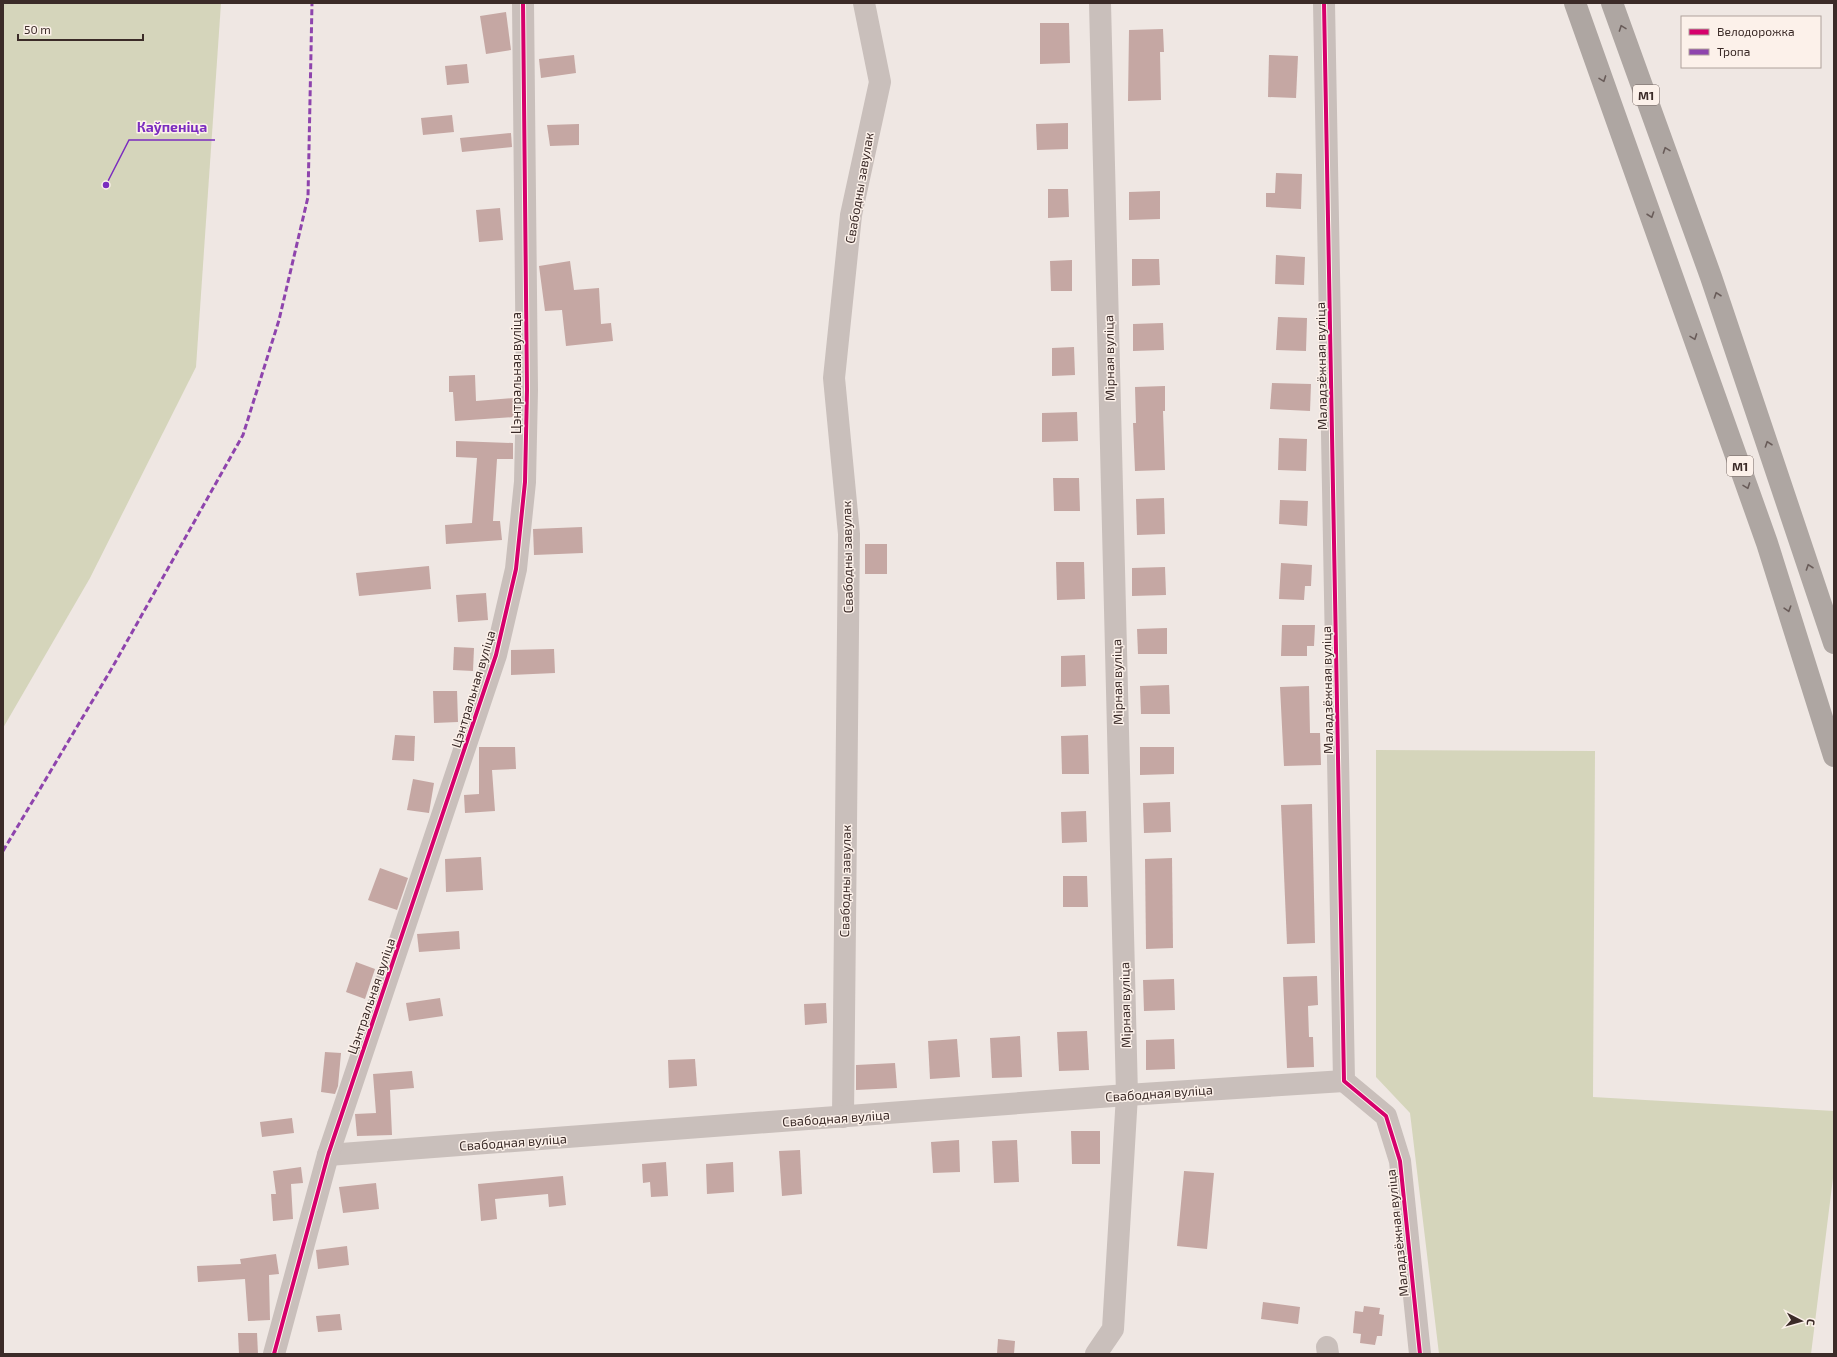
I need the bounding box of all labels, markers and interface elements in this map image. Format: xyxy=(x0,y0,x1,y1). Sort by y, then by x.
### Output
scale bar xyxy=(18,16,143,42)
legend xyxy=(1681,16,1821,68)
text: 50 m xyxy=(24,22,51,36)
text: Велодорожка xyxy=(1717,24,1795,38)
one-way arrow xyxy=(1618,25,1626,32)
text: Тропа xyxy=(1717,44,1750,58)
one-way arrow xyxy=(1599,75,1607,82)
road number: М1 xyxy=(1633,85,1659,105)
callout: Каўпеніца xyxy=(129,114,215,140)
text: Каўпеніца xyxy=(137,118,207,135)
street label: Свабодны завулак xyxy=(841,131,877,245)
one-way arrow xyxy=(1662,147,1671,154)
one-way arrow xyxy=(1646,211,1654,218)
one-way arrow xyxy=(1714,291,1722,298)
street label: Маладзёжная вуліца xyxy=(1312,302,1330,430)
street label: Цэнтральная вуліца xyxy=(508,312,524,434)
street label: Мірная вуліца xyxy=(1100,315,1118,401)
one-way arrow xyxy=(1689,334,1697,341)
one-way arrow xyxy=(1764,441,1773,448)
road number: М1 xyxy=(1727,456,1753,476)
one-way arrow xyxy=(1742,482,1751,489)
street label: Свабодны завулак xyxy=(838,501,856,613)
one-way arrow xyxy=(1806,564,1814,571)
one-way arrow xyxy=(1783,606,1792,613)
street label: Маладзёжная вуліца xyxy=(1318,626,1336,754)
street label: Цэнтральная вуліца xyxy=(448,628,498,750)
street label: Мірная вуліца xyxy=(1108,639,1126,725)
street label: Свабодны завулак xyxy=(836,825,854,937)
street label: Цэнтральная вуліца xyxy=(344,936,398,1056)
street label: Мірная вуліца xyxy=(1116,962,1134,1048)
street label: Свабодная вуліца xyxy=(1105,1081,1213,1105)
street label: Свабодная вуліца xyxy=(782,1106,890,1130)
street label: Свабодная вуліца xyxy=(459,1130,567,1154)
street label: Маладзёжная вуліца xyxy=(1382,1168,1412,1298)
north arrow xyxy=(1781,1301,1821,1341)
text: С xyxy=(1805,1318,1818,1327)

